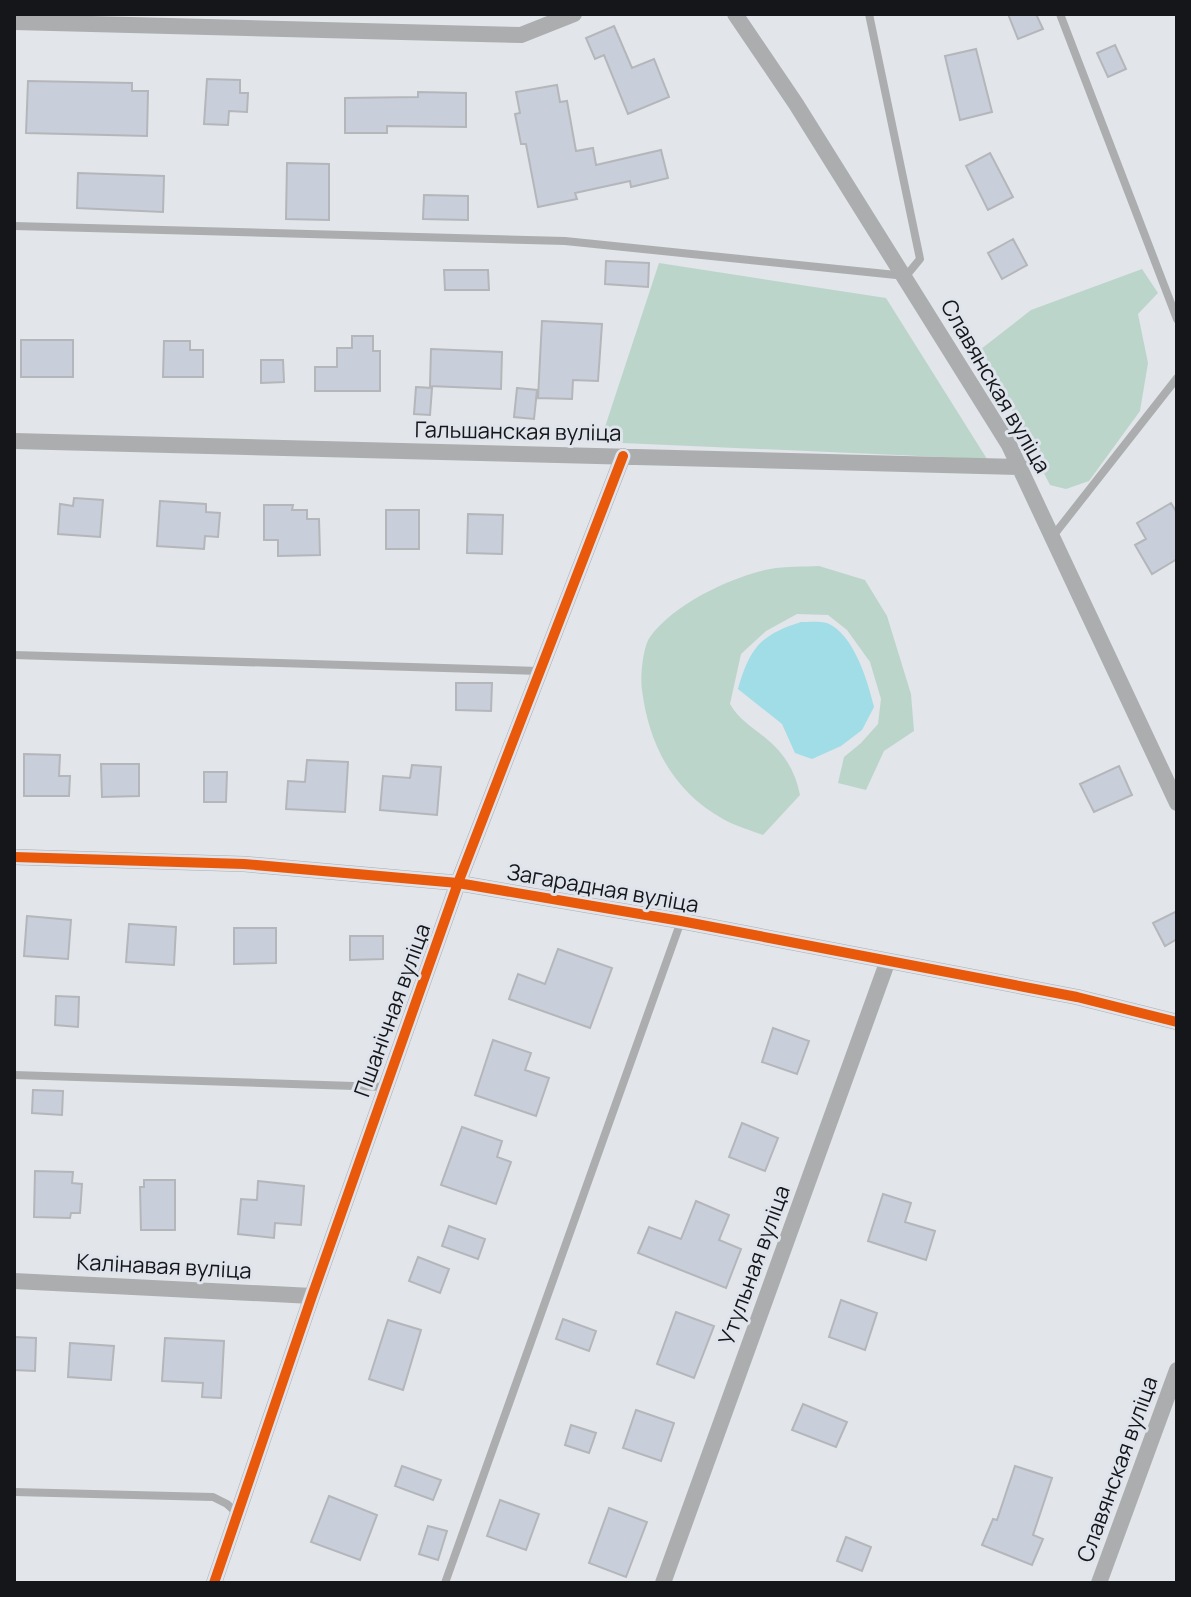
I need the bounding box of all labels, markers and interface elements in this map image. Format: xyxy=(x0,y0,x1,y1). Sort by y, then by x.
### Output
street label: Славянская вуліца xyxy=(934,294,1058,478)
street label: Гальшанская вуліца xyxy=(414,414,622,448)
street label: Загарадная вуліца xyxy=(505,856,701,920)
street label: Пшанічная вуліца xyxy=(347,919,437,1101)
street label: Утульная вуліца xyxy=(711,1181,797,1349)
street label: Калінавая вуліца xyxy=(76,1246,252,1286)
street label: Славянская вуліца xyxy=(1069,1372,1165,1566)

